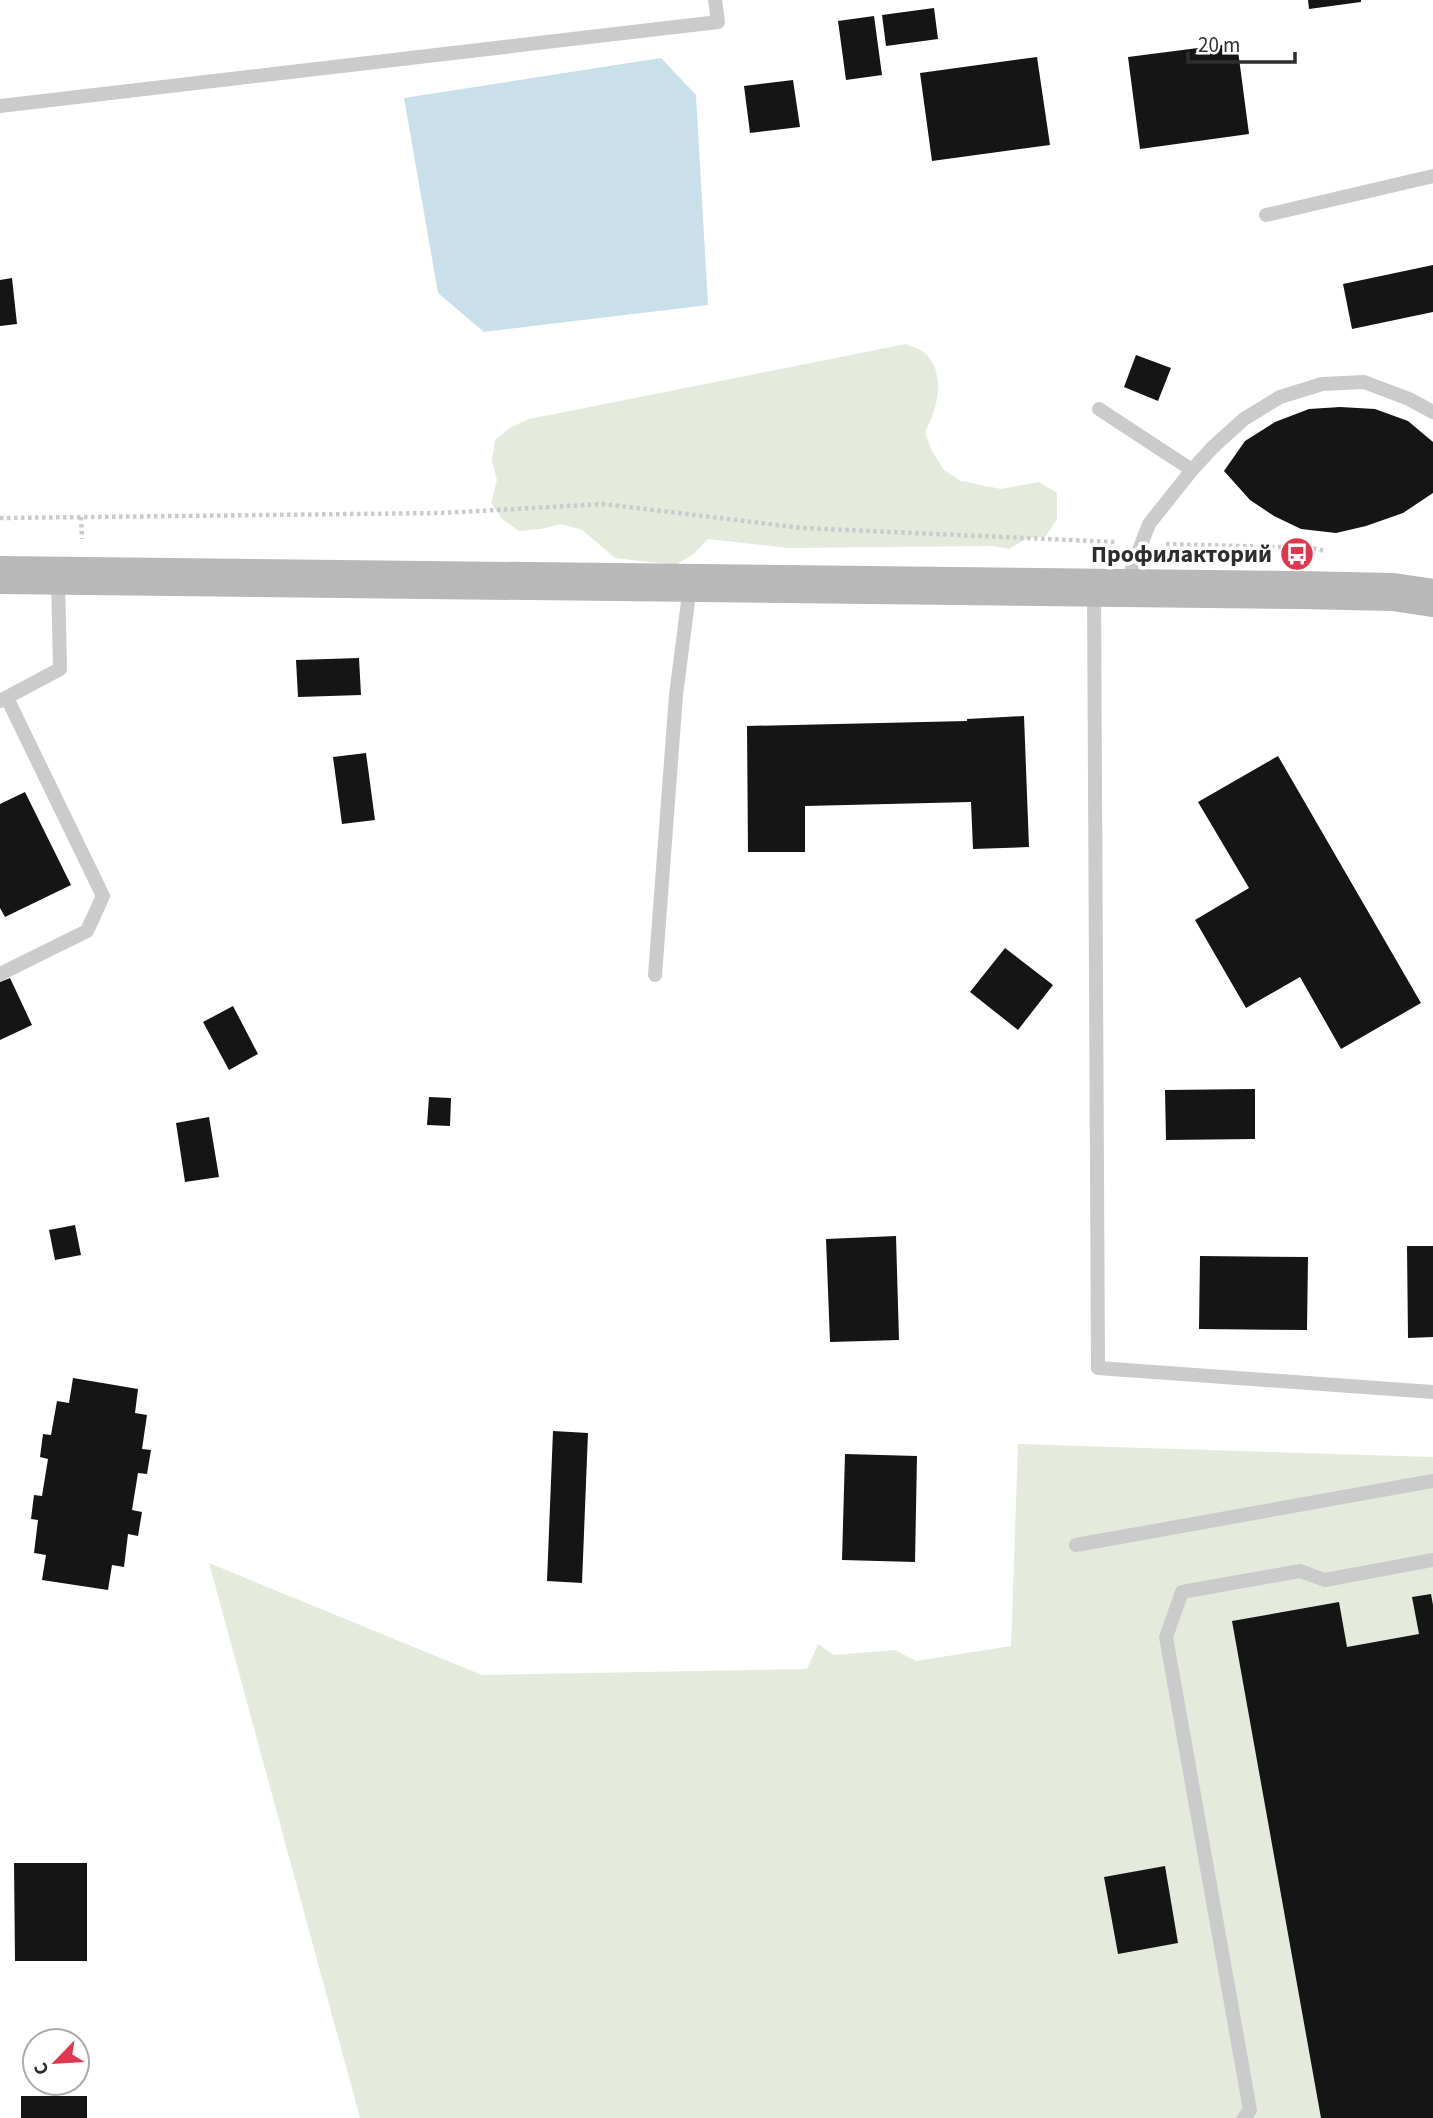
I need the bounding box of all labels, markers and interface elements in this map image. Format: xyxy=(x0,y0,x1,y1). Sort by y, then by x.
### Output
scale bar xyxy=(1188,21,1295,65)
text: 20 m xyxy=(1198,30,1240,60)
bus stop icon: Профилакторий xyxy=(1278,535,1316,573)
place label: Профилакторий xyxy=(1091,537,1272,572)
north arrow xyxy=(21,2027,91,2097)
text: С xyxy=(27,2058,57,2079)

